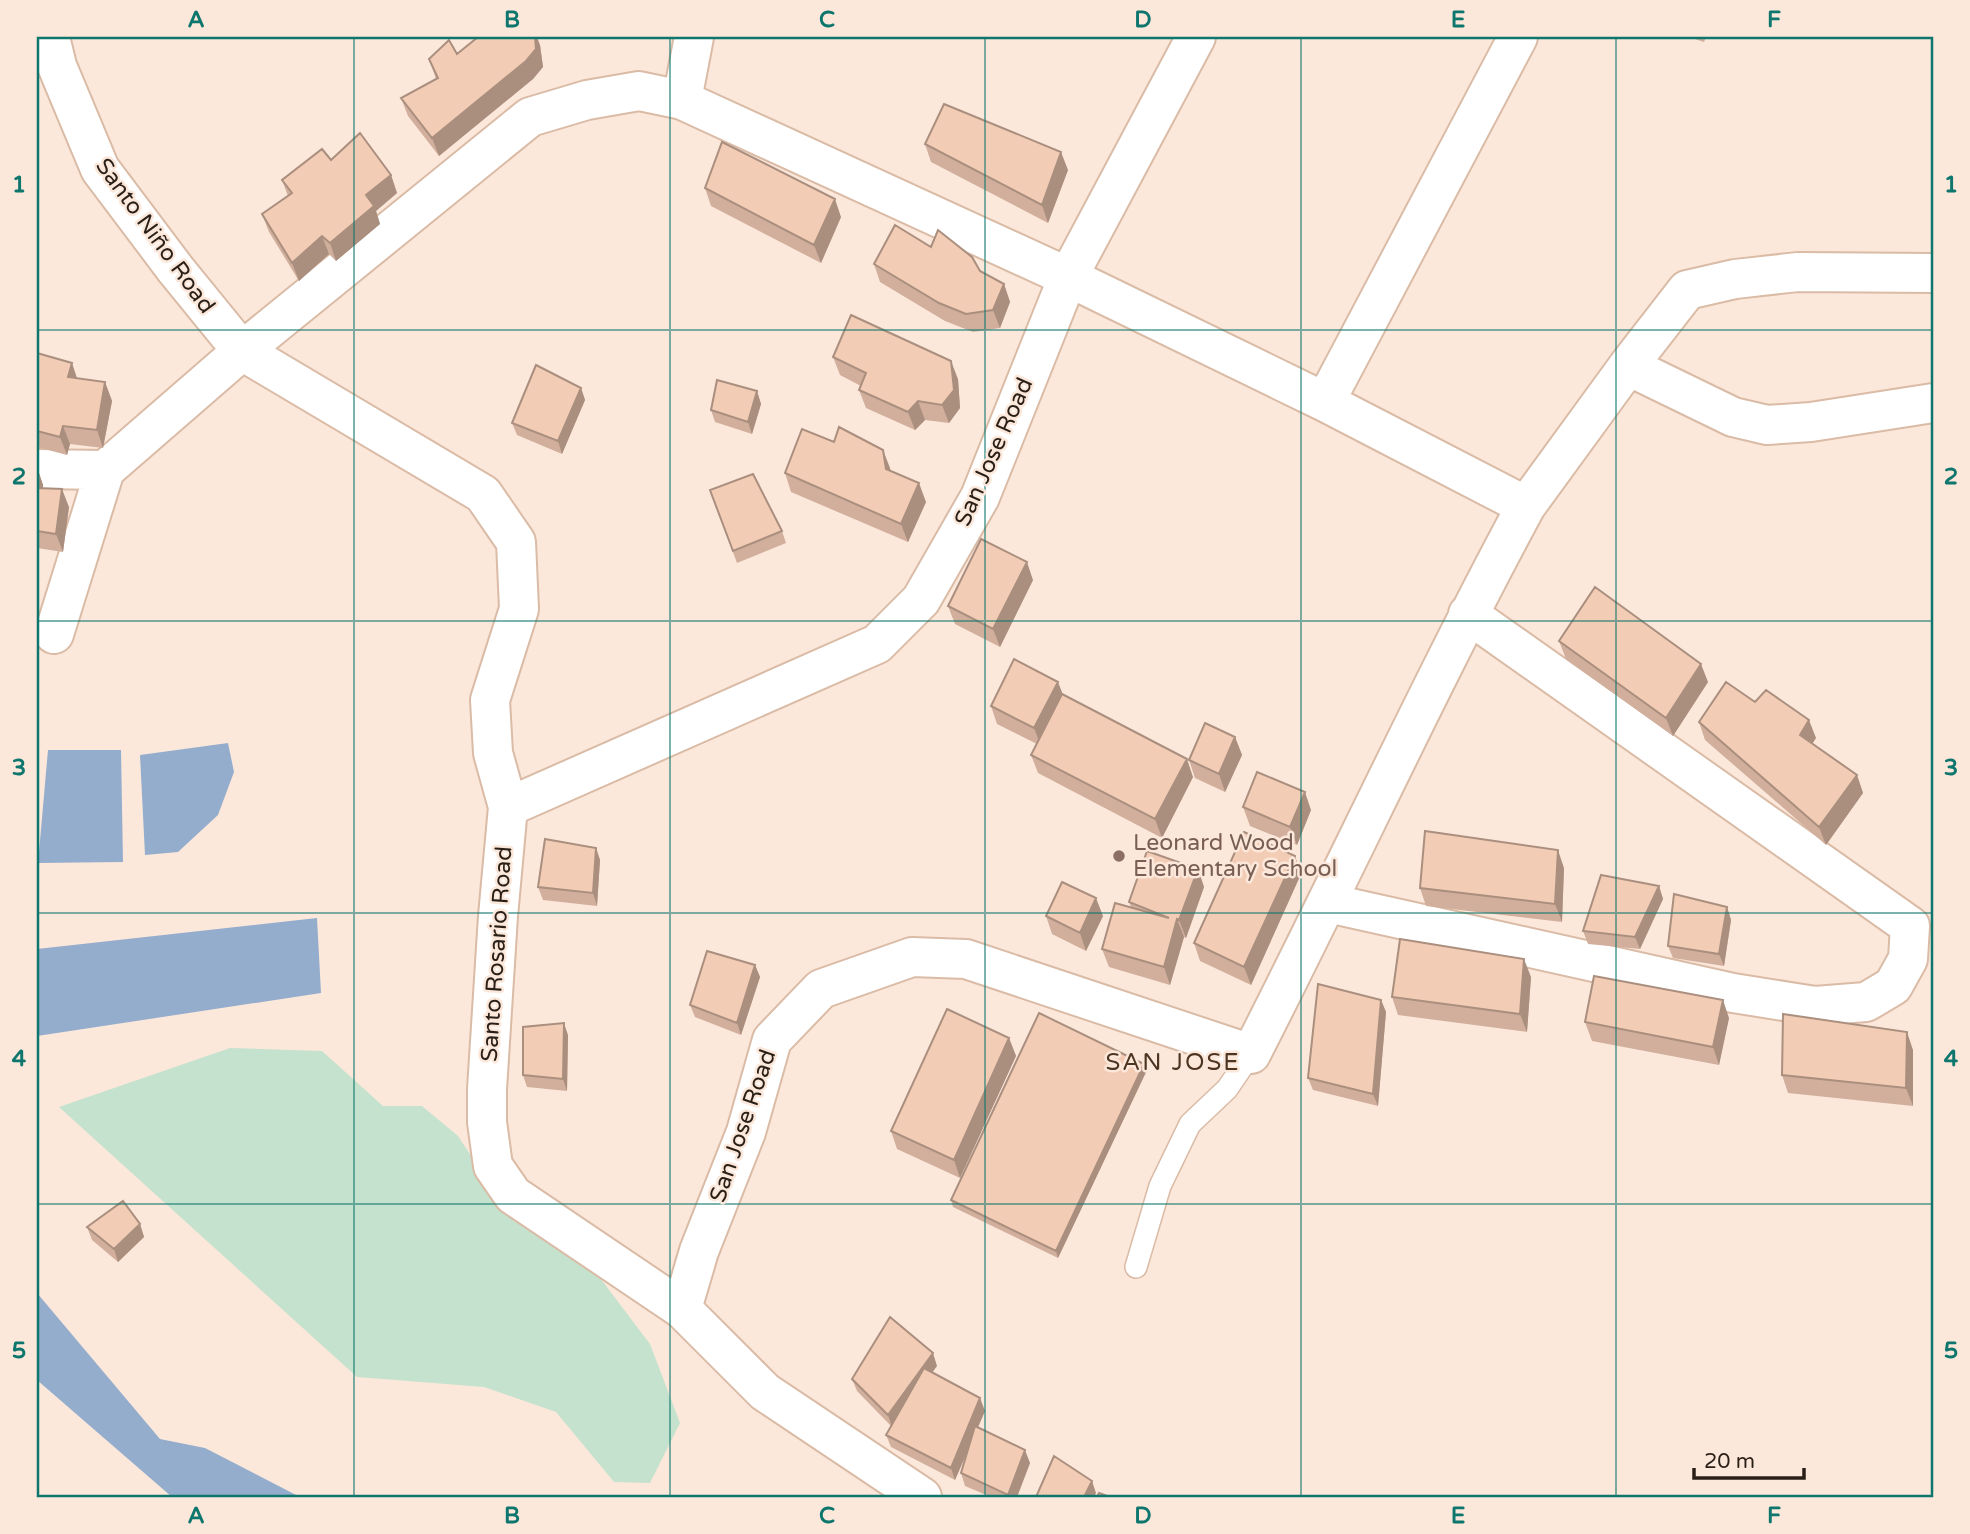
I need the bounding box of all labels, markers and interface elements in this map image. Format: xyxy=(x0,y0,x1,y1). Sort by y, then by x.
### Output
text: A xyxy=(187,6,205,34)
text: B xyxy=(504,6,520,34)
text: C xyxy=(819,6,835,34)
text: D xyxy=(1134,6,1152,34)
text: E xyxy=(1451,6,1465,34)
text: F xyxy=(1767,6,1781,34)
street label: Santo Niño Road xyxy=(89,153,221,319)
text: 1 xyxy=(12,171,26,199)
text: 1 xyxy=(1944,171,1958,199)
street label: San Jose Road xyxy=(949,373,1039,531)
text: 2 xyxy=(12,463,26,491)
text: 2 xyxy=(1944,463,1958,491)
text: 3 xyxy=(12,754,26,782)
text: 3 xyxy=(1944,754,1958,782)
place label: Leonard Wood Elementary School xyxy=(1133,829,1337,883)
street label: Santo Rosario Road xyxy=(475,845,519,1063)
marker: Leonard Wood Elementary School xyxy=(1111,848,1127,864)
text: 4 xyxy=(12,1045,27,1073)
text: 4 xyxy=(1944,1045,1959,1073)
street label: San Jose Road xyxy=(704,1046,782,1206)
district label: SAN JOSE xyxy=(1106,1048,1240,1077)
text: 5 xyxy=(12,1337,26,1365)
text: 5 xyxy=(1944,1337,1958,1365)
scale bar xyxy=(1694,1436,1804,1480)
text: 20 m xyxy=(1704,1449,1755,1474)
text: A xyxy=(187,1502,205,1530)
text: B xyxy=(504,1502,520,1530)
text: C xyxy=(819,1502,835,1530)
text: D xyxy=(1134,1502,1152,1530)
text: E xyxy=(1451,1502,1465,1530)
text: F xyxy=(1767,1502,1781,1530)

